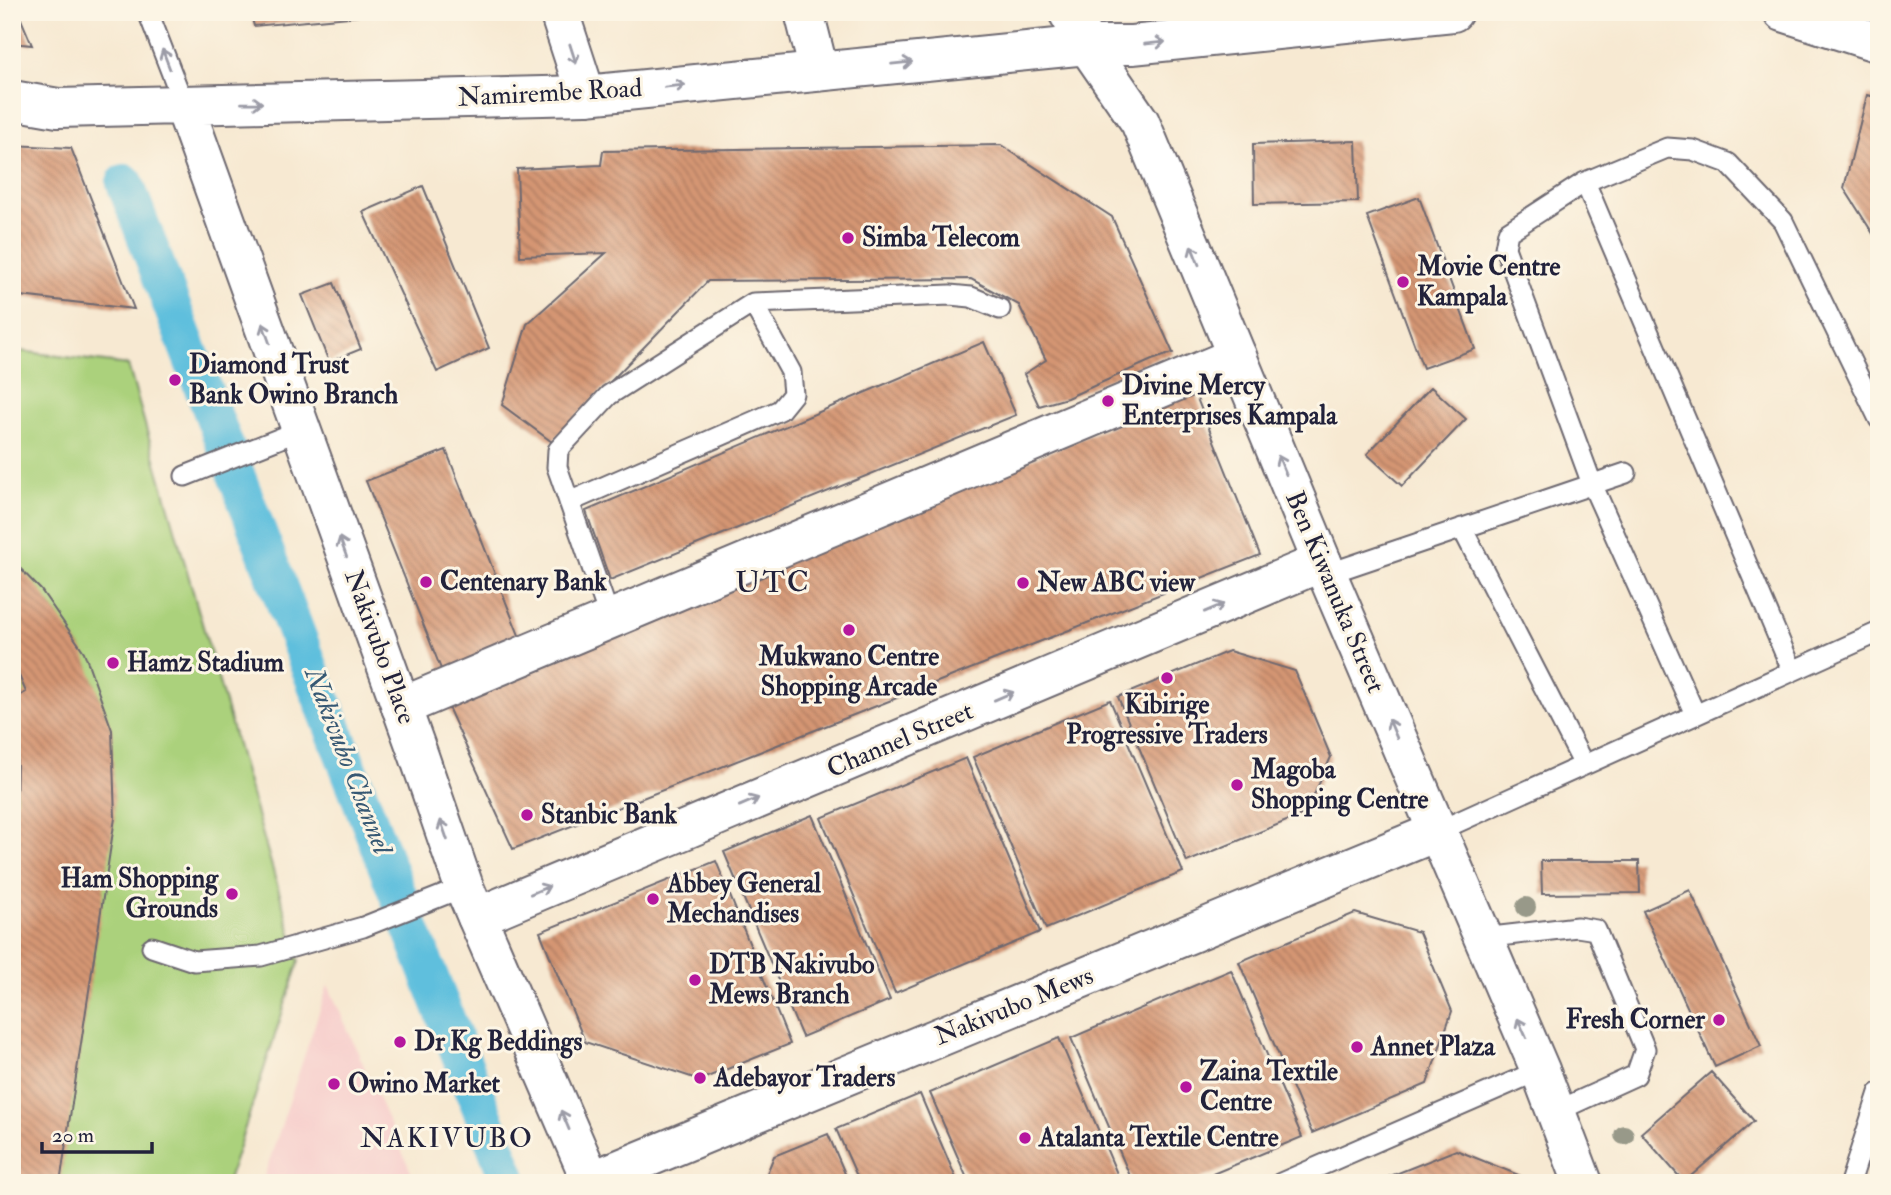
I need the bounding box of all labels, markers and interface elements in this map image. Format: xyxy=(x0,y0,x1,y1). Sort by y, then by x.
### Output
one-way arrow xyxy=(1143,36,1166,49)
one-way arrow xyxy=(568,42,580,64)
one-way arrow xyxy=(159,48,171,70)
one-way arrow xyxy=(890,57,912,70)
street label: Namirembe Road xyxy=(457,72,643,114)
one-way arrow xyxy=(664,79,686,92)
one-way arrow xyxy=(241,97,264,110)
place label: Simba Telecom xyxy=(862,222,1020,254)
marker: Simba Telecom xyxy=(840,230,856,246)
one-way arrow xyxy=(1188,245,1201,266)
place label: Movie Centre Kampala xyxy=(1416,251,1561,314)
marker: Movie Centre Kampala xyxy=(1395,274,1411,290)
one-way arrow xyxy=(259,322,271,344)
place label: Diamond Trust Bank Owino Branch xyxy=(189,349,399,411)
place label: Divine Mercy Enterprises Kampala xyxy=(1122,370,1338,433)
marker: Diamond Trust Bank Owino Branch xyxy=(167,372,183,388)
marker: Divine Mercy Enterprises Kampala xyxy=(1100,393,1116,409)
one-way arrow xyxy=(1275,455,1288,477)
street label: Ben Kiwanuka Street xyxy=(1278,486,1392,698)
one-way arrow xyxy=(336,536,348,558)
district label: UTC xyxy=(735,564,811,601)
street label: Nakivubo Place xyxy=(337,565,423,729)
place label: Centenary Bank xyxy=(440,566,607,599)
place label: New ABC view xyxy=(1036,567,1196,599)
marker: Centenary Bank xyxy=(418,574,434,590)
marker: New ABC view xyxy=(1015,575,1031,591)
one-way arrow xyxy=(1203,600,1225,613)
marker: Mukwano Centre Shopping Arcade xyxy=(841,622,857,638)
place label: Mukwano Centre Shopping Arcade xyxy=(758,641,939,704)
place label: Hamz Stadium xyxy=(127,647,285,679)
marker: Hamz Stadium xyxy=(105,655,121,671)
water label: Nakivubo Channel xyxy=(296,661,400,861)
marker: Kibirige Progressive Traders xyxy=(1159,670,1175,686)
one-way arrow xyxy=(993,688,1015,701)
place label: Kibirige Progressive Traders xyxy=(1066,689,1268,752)
street label: Channel Street xyxy=(822,695,978,785)
one-way arrow xyxy=(1386,719,1399,741)
place label: Magoba Shopping Centre xyxy=(1250,754,1429,817)
marker: Magoba Shopping Centre xyxy=(1229,777,1245,793)
one-way arrow xyxy=(738,795,760,808)
place label: Stanbic Bank xyxy=(541,799,677,831)
marker: Stanbic Bank xyxy=(519,807,535,823)
one-way arrow xyxy=(437,820,449,842)
place label: Ham Shopping Grounds xyxy=(60,863,219,925)
place label: Abbey General Mechandises xyxy=(666,868,821,930)
one-way arrow xyxy=(528,883,550,896)
marker: Ham Shopping Grounds xyxy=(224,886,240,902)
marker: Abbey General Mechandises xyxy=(645,891,661,907)
place label: DTB Nakivubo Mews Branch xyxy=(708,949,875,1011)
street label: Nakivubo Mews xyxy=(930,960,1098,1052)
marker: DTB Nakivubo Mews Branch xyxy=(687,972,703,988)
place label: Fresh Corner xyxy=(1566,1004,1705,1036)
marker: Fresh Corner xyxy=(1711,1012,1727,1028)
one-way arrow xyxy=(1515,1018,1528,1040)
place label: Dr Kg Beddings xyxy=(414,1026,582,1059)
place label: Annet Plaza xyxy=(1370,1031,1496,1063)
marker: Dr Kg Beddings xyxy=(392,1034,408,1050)
marker: Annet Plaza xyxy=(1349,1039,1365,1055)
place label: Zaina Textile Centre xyxy=(1200,1056,1338,1118)
place label: Adebayor Traders xyxy=(713,1062,896,1095)
place label: Owino Market xyxy=(348,1068,501,1100)
marker: Adebayor Traders xyxy=(692,1070,708,1086)
marker: Owino Market xyxy=(326,1076,342,1092)
marker: Zaina Textile Centre xyxy=(1178,1079,1194,1095)
one-way arrow xyxy=(558,1110,571,1131)
scale bar xyxy=(42,1111,152,1155)
district label: NAKIVUBO xyxy=(360,1121,534,1156)
text: 20 m xyxy=(52,1122,94,1149)
place label: Atalanta Textile Centre xyxy=(1038,1122,1279,1154)
marker: Atalanta Textile Centre xyxy=(1017,1130,1033,1146)

